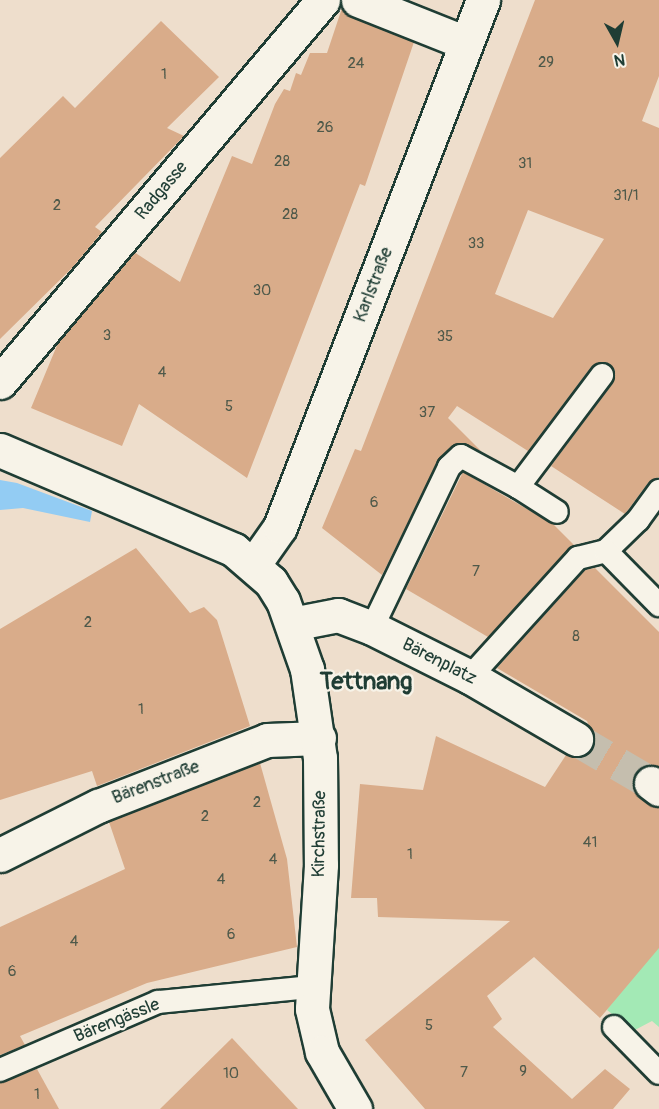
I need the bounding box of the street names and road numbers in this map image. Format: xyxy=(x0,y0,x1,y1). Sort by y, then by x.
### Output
street label: Radgasse xyxy=(131,157,193,225)
street label: Karlstraße xyxy=(350,244,398,326)
street label: Bärenplatz xyxy=(398,634,480,690)
street label: Bärenstraße xyxy=(109,756,203,810)
street label: Kirchstraße xyxy=(308,790,332,878)
street label: Bärengässle xyxy=(71,994,163,1048)

